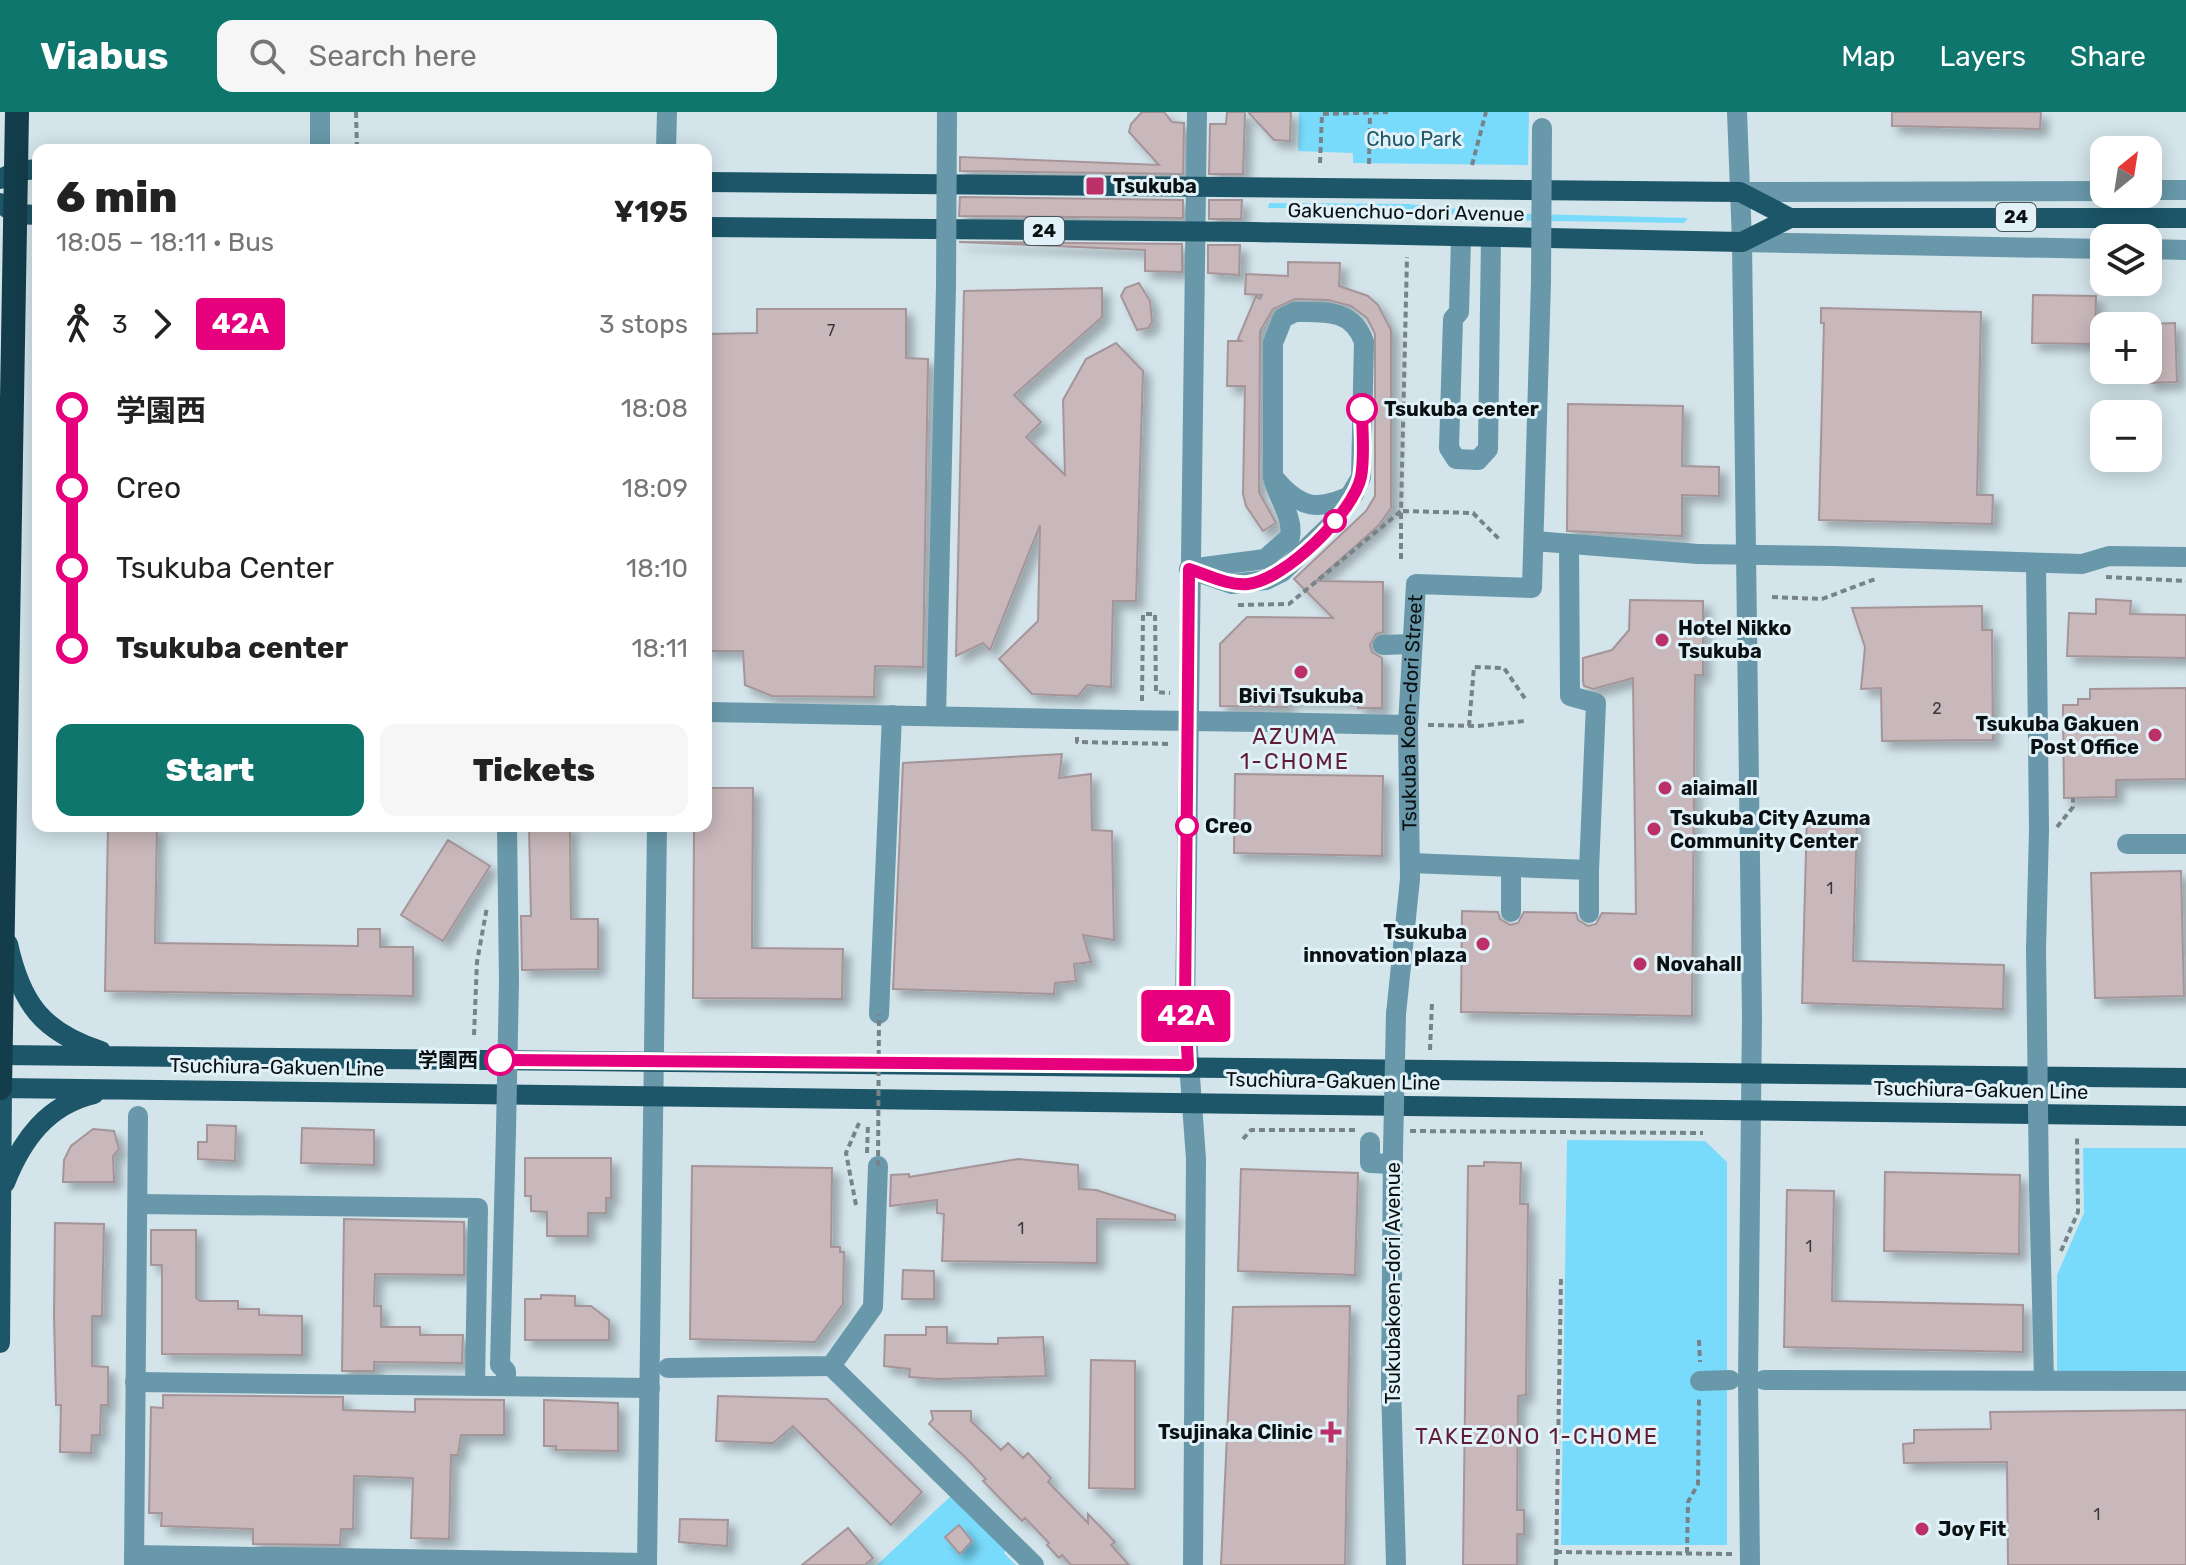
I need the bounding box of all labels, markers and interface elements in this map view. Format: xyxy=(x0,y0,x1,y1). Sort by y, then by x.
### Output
search box xyxy=(217,20,777,92)
text: Viabus xyxy=(40,33,169,79)
icon: search xyxy=(245,34,289,78)
text: Search here xyxy=(309,38,477,74)
text: Map xyxy=(1841,40,1896,73)
text: Layers xyxy=(1940,40,2026,73)
text: Share xyxy=(2070,40,2146,73)
park label: Chuo Park xyxy=(1366,127,1462,151)
north arrow xyxy=(2090,136,2162,208)
map controls xyxy=(2090,136,2162,472)
text: 6 min xyxy=(56,171,177,223)
place label: Tsukuba xyxy=(1113,174,1197,198)
marker: Tsukuba xyxy=(1084,175,1106,197)
text: ¥195 xyxy=(614,194,688,230)
street label: Gakuenchuo-dori Avenue xyxy=(1287,198,1525,226)
road number: 24 xyxy=(1996,203,2036,231)
road number: 24 xyxy=(1024,217,1064,245)
button: layers xyxy=(2090,224,2162,296)
text: 18:05 – 18:11 · Bus xyxy=(56,227,274,258)
icon: walk xyxy=(56,302,100,346)
icon: forward xyxy=(140,302,184,346)
text: 42A xyxy=(212,307,269,340)
text: 3 xyxy=(112,309,128,340)
text: 3 stops xyxy=(599,309,688,340)
button: + xyxy=(2090,312,2162,384)
house number: 7 xyxy=(827,321,835,340)
text: 学園西 xyxy=(116,393,206,429)
text: 18:08 xyxy=(621,393,688,424)
marker: Tsukuba center xyxy=(1347,394,1377,424)
place label: Tsukuba center xyxy=(1384,397,1539,421)
button: − xyxy=(2090,400,2162,472)
text: Creo xyxy=(116,470,181,506)
text: 18:09 xyxy=(622,473,688,504)
unlabelled marker xyxy=(1324,510,1346,532)
text: Tsukuba Center xyxy=(116,550,334,586)
text: 18:10 xyxy=(626,553,688,584)
street label: Tsukuba Koen-dori Street xyxy=(1396,594,1427,831)
place label: Hotel Nikko Tsukuba xyxy=(1678,616,1792,663)
text: Tsukuba center xyxy=(116,630,348,666)
marker: Hotel Nikko Tsukuba xyxy=(1653,631,1671,649)
text: 18:11 xyxy=(631,633,688,664)
marker: Bivi Tsukuba xyxy=(1292,663,1310,681)
place label: Bivi Tsukuba xyxy=(1239,684,1364,708)
house number: 2 xyxy=(1932,699,1942,718)
place label: Tsukuba Gakuen Post Office xyxy=(1976,712,2139,759)
district label: AZUMA 1-CHOME xyxy=(1240,723,1350,775)
button: Start xyxy=(56,724,364,816)
button: Tickets xyxy=(380,724,688,816)
marker: Tsukuba Gakuen Post Office xyxy=(2146,726,2164,744)
place label: aiaimall xyxy=(1681,776,1758,800)
marker: aiaimall xyxy=(1656,779,1674,797)
place label: Tsukuba City Azuma Community Center xyxy=(1670,806,1871,853)
place label: Creo xyxy=(1205,814,1252,838)
marker: Creo xyxy=(1176,815,1198,837)
marker: Tsukuba City Azuma Community Center xyxy=(1645,820,1663,838)
house number: 1 xyxy=(1827,879,1833,898)
place label: Tsukuba innovation plaza xyxy=(1303,920,1467,967)
marker: Tsukuba innovation plaza xyxy=(1474,935,1492,953)
place label: Novahall xyxy=(1656,952,1742,976)
marker: Novahall xyxy=(1631,955,1649,973)
line badge: 42A xyxy=(1140,990,1232,1042)
text: 42A xyxy=(1157,999,1215,1032)
marker: 学園西 xyxy=(485,1045,515,1075)
place label: 学園西 xyxy=(418,1048,478,1072)
street label: Tsuchiura-Gakuen Line xyxy=(169,1053,385,1081)
street label: Tsuchiura-Gakuen Line xyxy=(1225,1067,1441,1095)
street label: Tsuchiura-Gakuen Line xyxy=(1873,1076,2089,1104)
street label: Tsukubakoen-dori Avenue xyxy=(1381,1162,1405,1404)
house number: 1 xyxy=(1018,1219,1024,1238)
house number: 1 xyxy=(1806,1237,1812,1256)
place label: Tsujinaka Clinic xyxy=(1158,1420,1313,1444)
marker: Tsujinaka Clinic xyxy=(1320,1421,1342,1443)
district label: TAKEZONO 1-CHOME xyxy=(1415,1423,1659,1450)
house number: 1 xyxy=(2094,1505,2100,1524)
place label: Joy Fit xyxy=(1938,1517,2006,1541)
marker: Joy Fit xyxy=(1913,1520,1931,1538)

